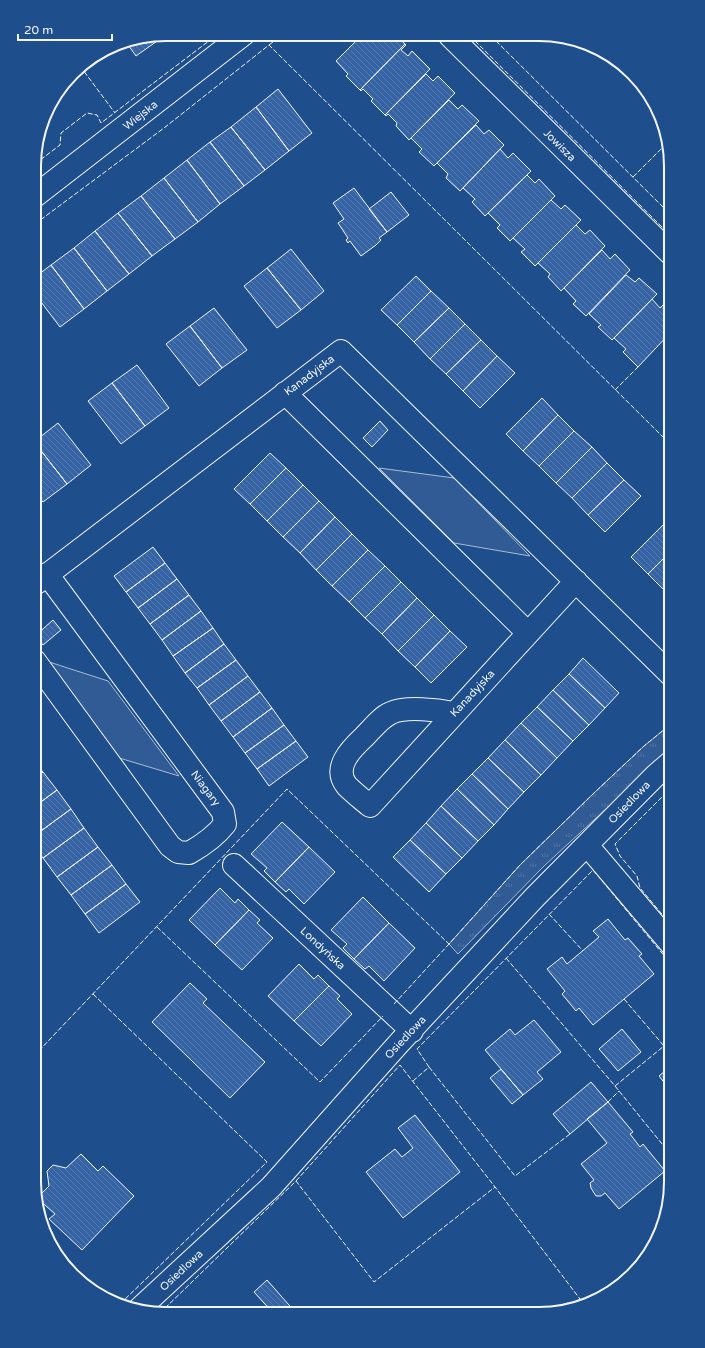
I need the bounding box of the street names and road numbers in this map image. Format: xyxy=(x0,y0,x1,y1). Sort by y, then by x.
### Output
street label: Wiejska xyxy=(120,98,160,133)
street label: Jowisza xyxy=(541,127,578,164)
street label: Kanadyjska xyxy=(282,352,337,398)
street label: Kanadyjska xyxy=(447,667,497,720)
street label: Niagary xyxy=(188,768,223,809)
street label: Osiedlowa xyxy=(606,778,653,826)
street label: Londyńska xyxy=(298,924,348,972)
street label: Osiedlowa xyxy=(382,1013,429,1062)
street label: Osiedlowa xyxy=(157,1247,206,1294)

